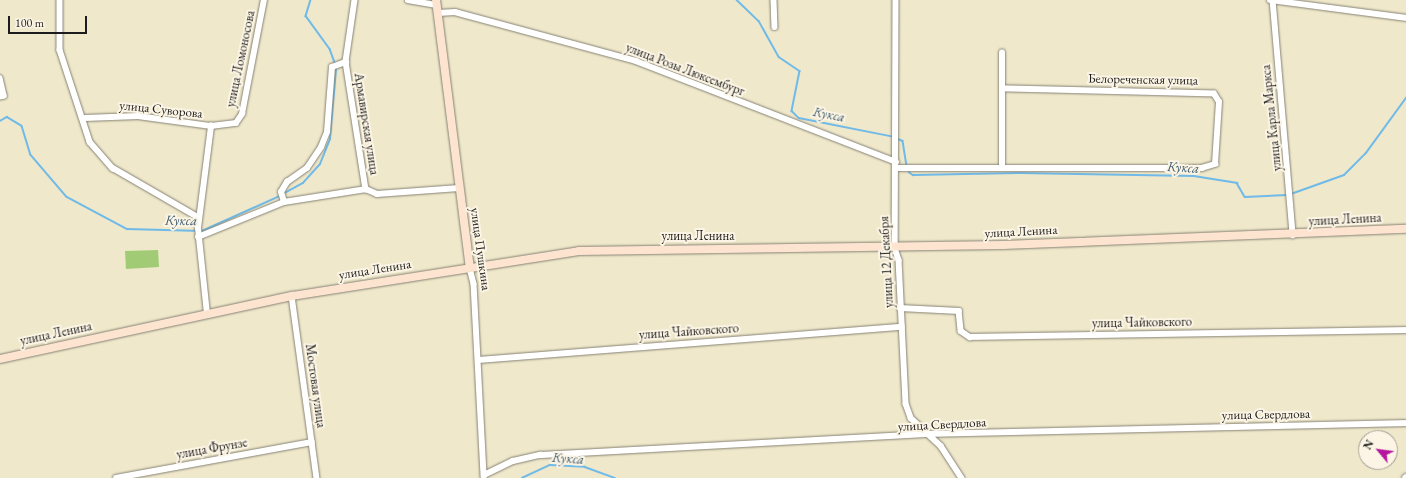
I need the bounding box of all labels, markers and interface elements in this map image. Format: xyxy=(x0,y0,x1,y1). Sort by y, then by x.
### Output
scale bar xyxy=(10,8,89,34)
street label: улица Ломоносова xyxy=(223,9,259,109)
text: 100 m xyxy=(15,15,44,31)
street label: улица Розы Люксембург xyxy=(623,40,747,100)
street label: улица Карла Маркса xyxy=(1259,64,1285,172)
street label: Белореченская улица xyxy=(1088,71,1198,89)
street label: Армавирская улица xyxy=(350,72,382,176)
street label: улица Суворова xyxy=(119,98,203,122)
water label: Кукса xyxy=(812,103,846,125)
water label: Кукса xyxy=(1166,158,1200,176)
street label: улица Пушкина xyxy=(466,207,494,291)
street label: улица Ленина xyxy=(1308,210,1382,230)
water label: Кукса xyxy=(165,211,197,229)
street label: улица 12 Декабря xyxy=(877,216,897,308)
street label: улица Ленина xyxy=(984,222,1058,242)
street label: улица Ленина xyxy=(662,228,734,244)
street label: улица Ленина xyxy=(338,257,412,283)
street label: улица Чайковского xyxy=(1092,314,1192,332)
street label: улица Ленина xyxy=(19,319,93,349)
street label: улица Чайковского xyxy=(638,321,740,343)
street label: Мостовая улица xyxy=(301,343,329,429)
street label: улица Свердлова xyxy=(1222,406,1310,424)
street label: улица Свердлова xyxy=(897,415,987,435)
north arrow xyxy=(1358,430,1398,470)
street label: улица Фрунзе xyxy=(175,435,249,463)
text: N xyxy=(1360,437,1377,452)
water label: Кукса xyxy=(551,448,585,468)

